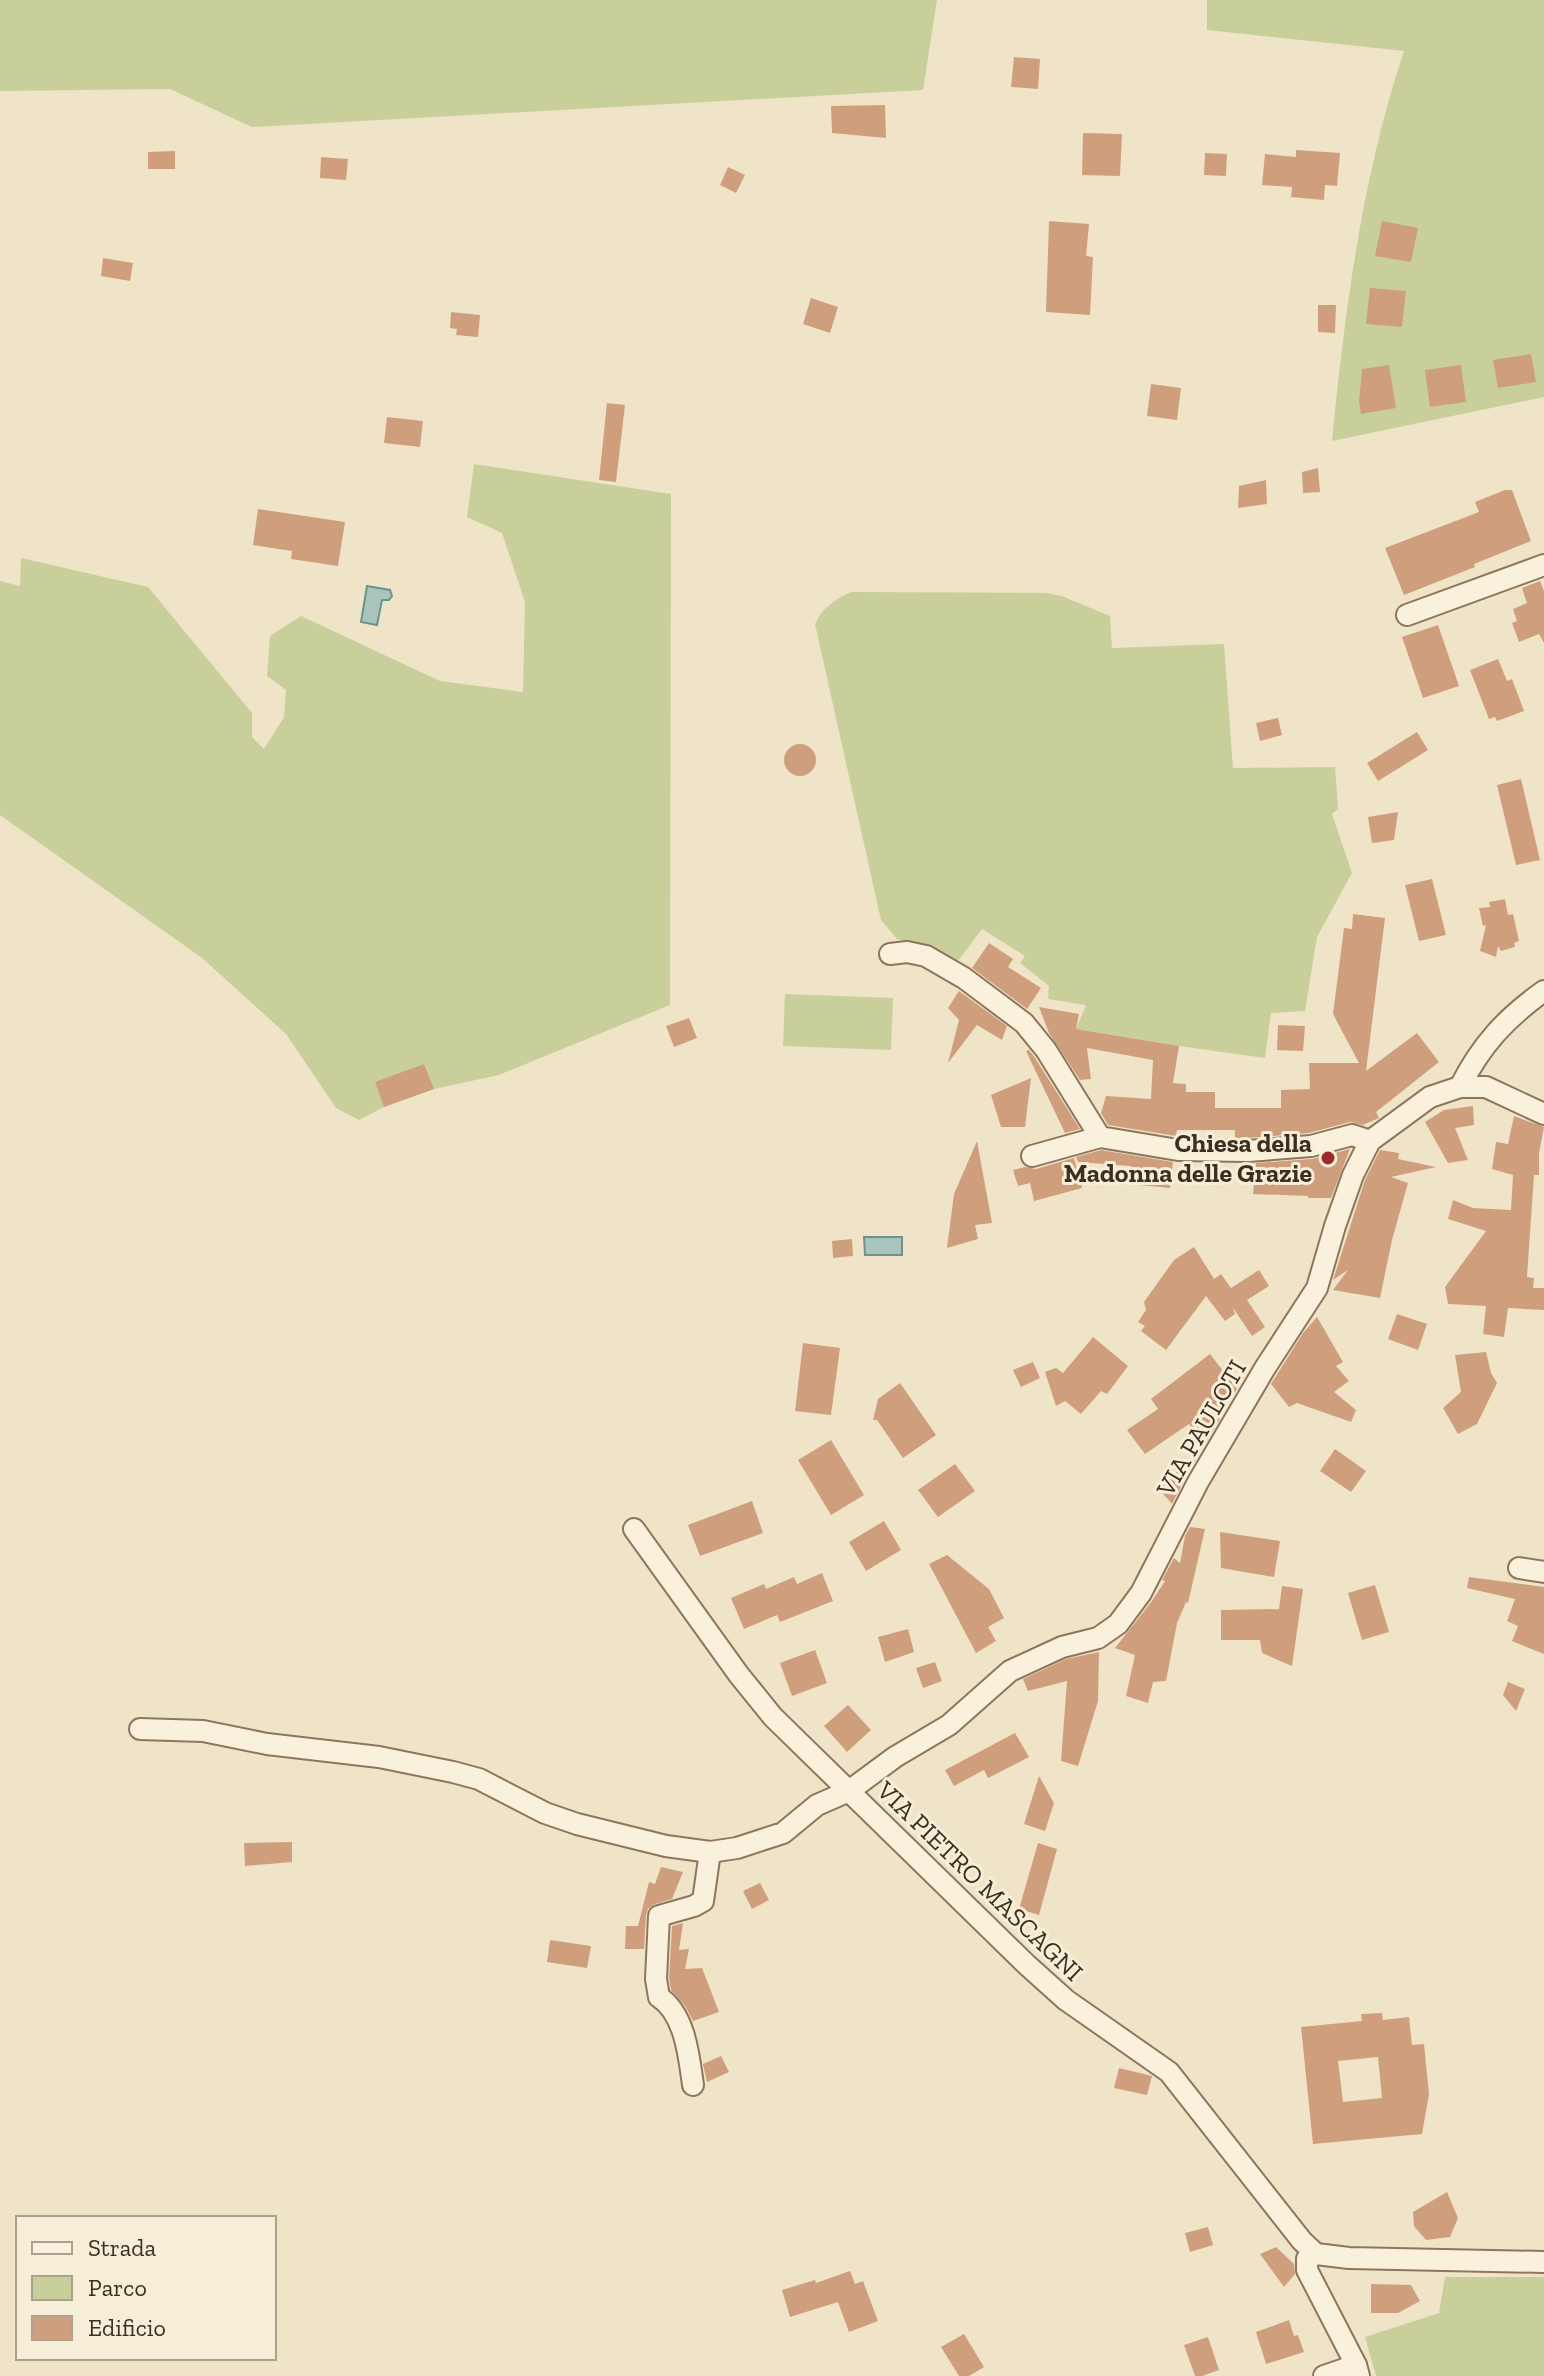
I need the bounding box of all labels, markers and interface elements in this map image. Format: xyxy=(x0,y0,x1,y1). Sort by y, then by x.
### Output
place label: Chiesa della Madonna delle Grazie xyxy=(1064,1127,1312,1189)
marker: Chiesa della Madonna delle Grazie xyxy=(1319,1149,1337,1167)
street label: VIA PAULOTI xyxy=(1148,1354,1253,1503)
street label: VIA PIETRO MASCAGNI xyxy=(869,1773,1090,1988)
legend xyxy=(16,2216,276,2360)
text: Strada xyxy=(88,2233,157,2262)
text: Parco xyxy=(88,2273,147,2302)
text: Edificio xyxy=(88,2313,166,2342)

